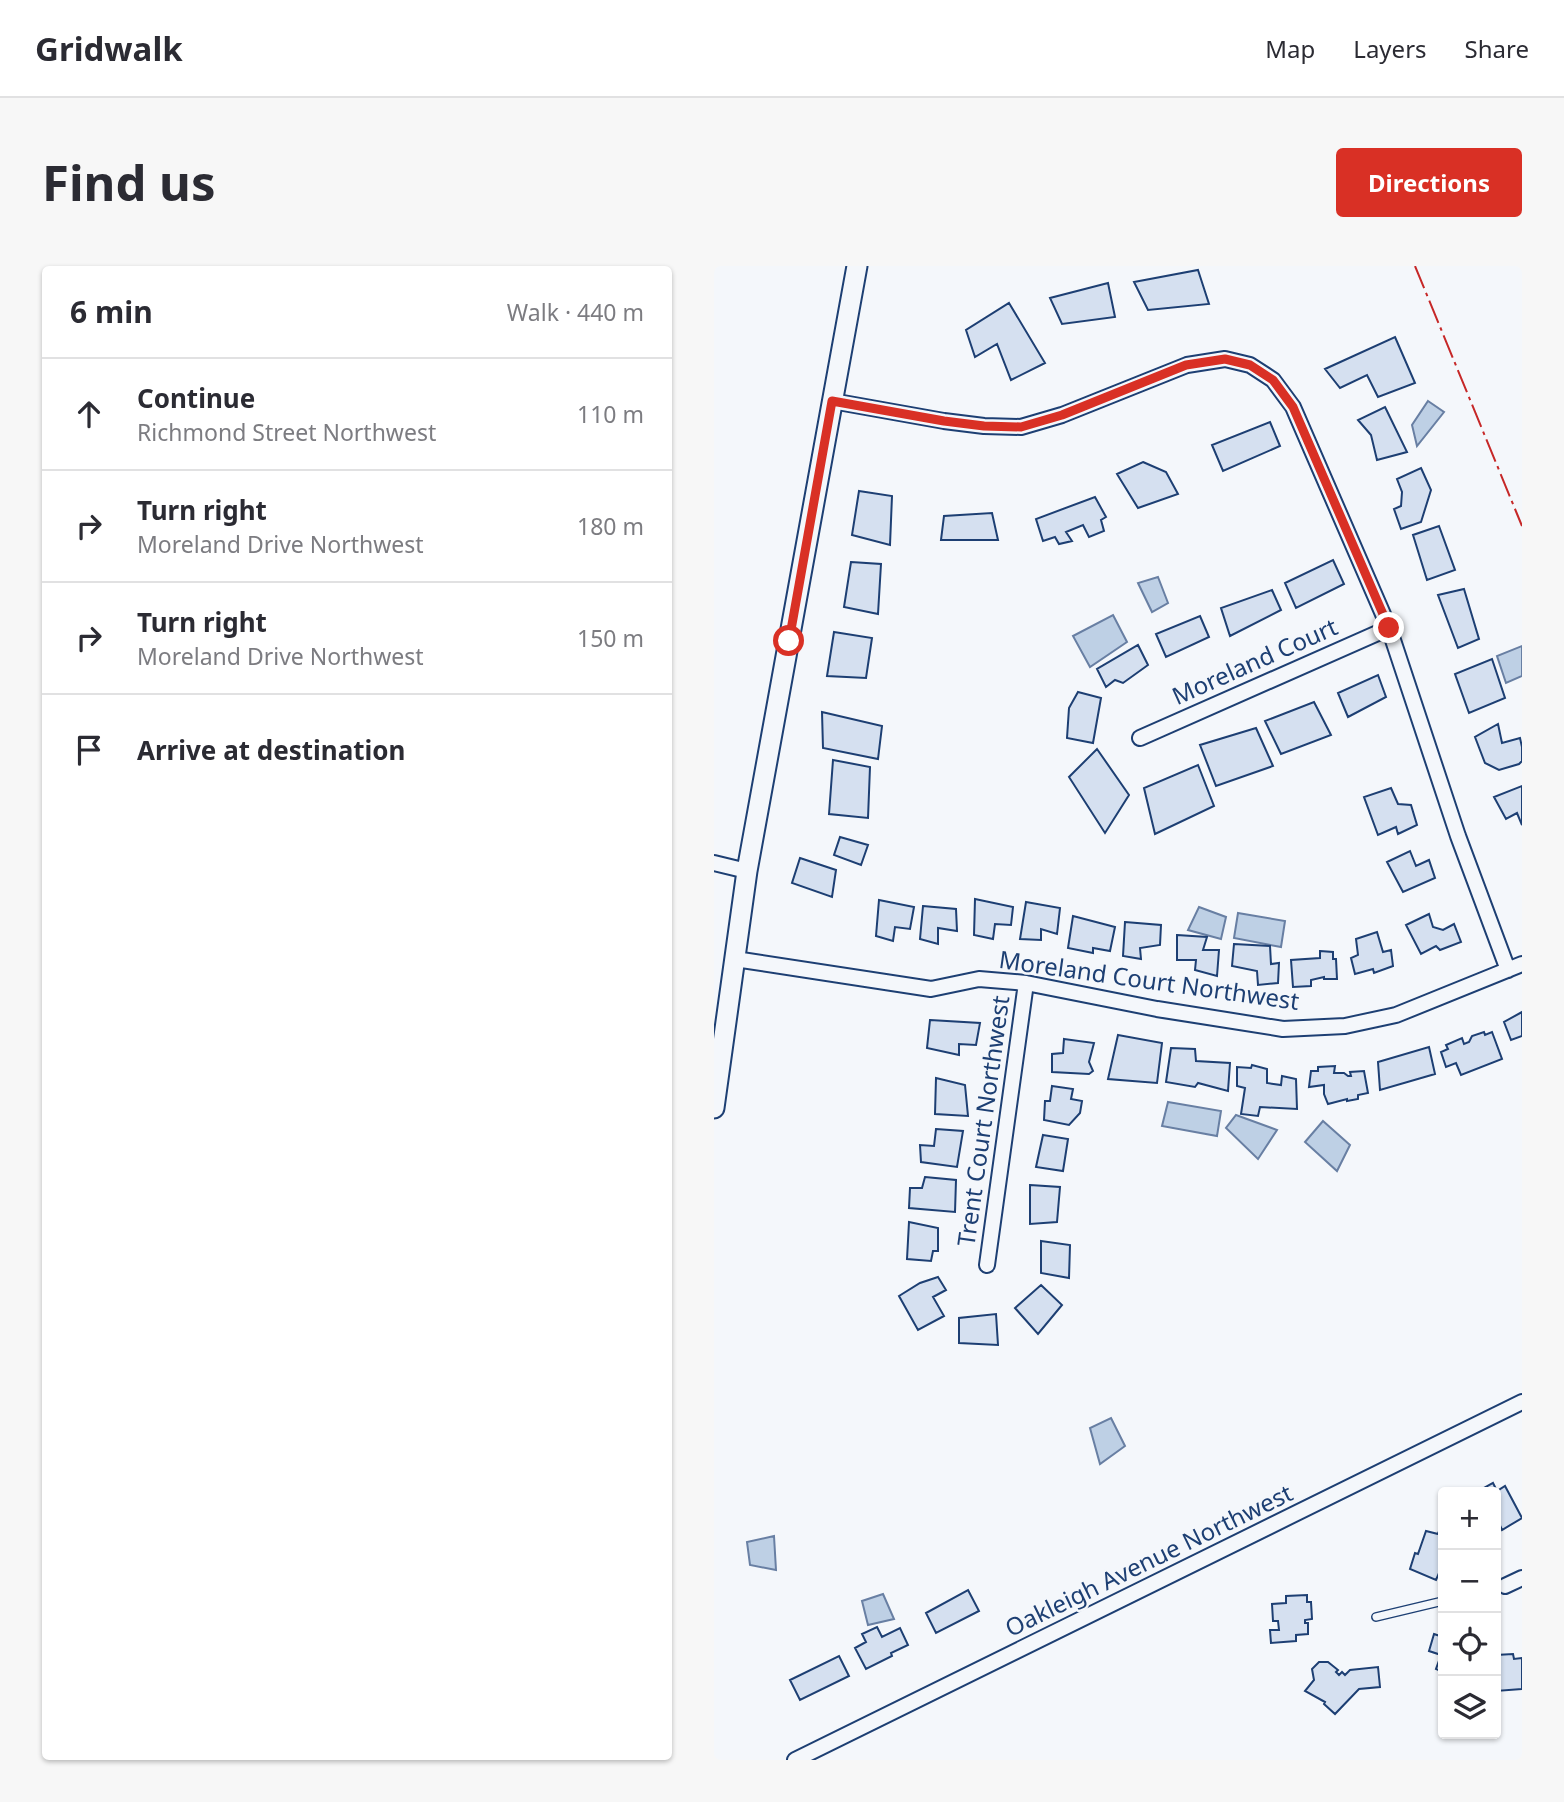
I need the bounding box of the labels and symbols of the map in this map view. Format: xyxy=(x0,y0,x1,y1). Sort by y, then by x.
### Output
street label: Moreland Court xyxy=(1166,609,1343,712)
route end xyxy=(1373,612,1404,643)
route start xyxy=(773,625,804,656)
street label: Moreland Court Northwest xyxy=(997,942,1302,1017)
street label: Trent Court Northwest xyxy=(949,993,1016,1248)
street label: Oakleigh Avenue Northwest xyxy=(999,1475,1298,1644)

